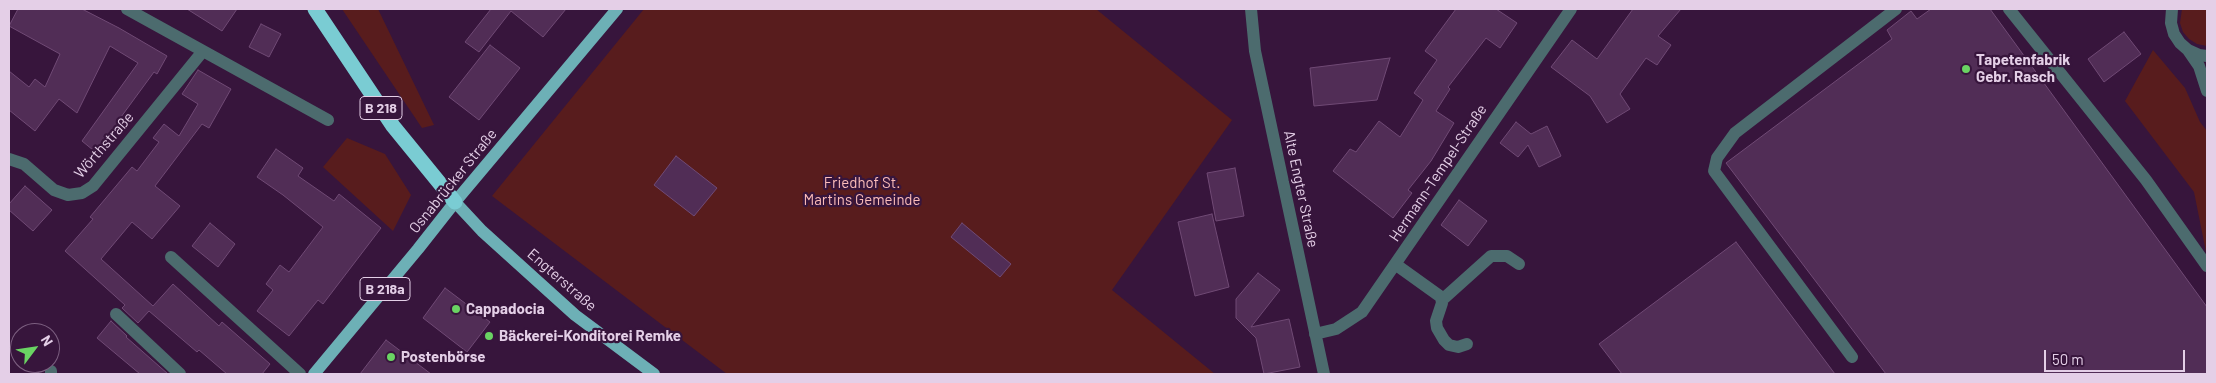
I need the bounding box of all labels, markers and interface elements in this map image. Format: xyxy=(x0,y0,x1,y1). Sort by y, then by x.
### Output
place label: Tapetenfabrik Gebr. Rasch xyxy=(1976,51,2070,86)
marker: Tapetenfabrik Gebr. Rasch xyxy=(1960,63,1972,75)
road number: B 218 xyxy=(360,96,402,120)
street label: Hermann-Tempel-Straße xyxy=(1385,101,1491,245)
street label: Wörthstraße xyxy=(70,108,138,182)
street label: Osnabrücker Straße xyxy=(405,125,501,237)
street label: Alte Engter Straße xyxy=(1280,129,1322,249)
park label: Friedhof St. Martins Gemeinde xyxy=(803,174,921,209)
street label: Engterstraße xyxy=(524,245,600,315)
road number: B 218a xyxy=(360,278,410,300)
place label: Cappadocia xyxy=(466,300,545,318)
marker: Cappadocia xyxy=(450,303,462,315)
north arrow xyxy=(10,323,60,373)
place label: Bäckerei-Konditorei Remke xyxy=(499,327,681,345)
marker: Bäckerei-Konditorei Remke xyxy=(483,330,495,342)
text: N xyxy=(38,332,57,349)
scale bar xyxy=(2046,340,2187,372)
place label: Postenbörse xyxy=(401,348,485,366)
text: 50 m xyxy=(2052,350,2084,368)
marker: Postenbörse xyxy=(385,351,397,363)

